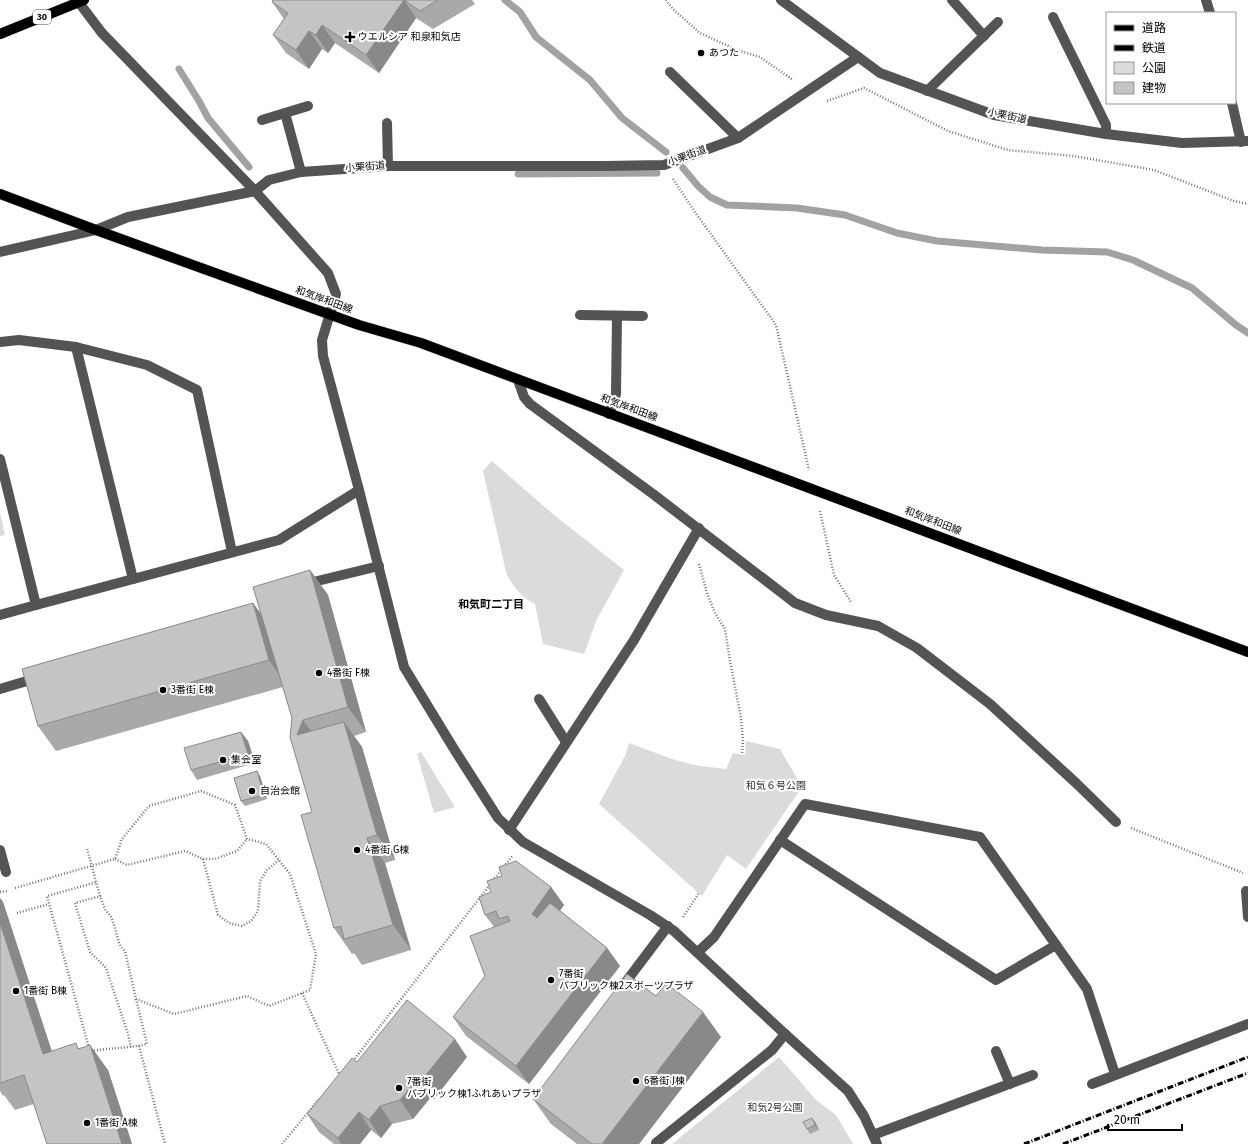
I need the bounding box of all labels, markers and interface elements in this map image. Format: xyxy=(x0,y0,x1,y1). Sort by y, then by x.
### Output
road number: 30 xyxy=(33,10,51,24)
legend xyxy=(1106,12,1236,104)
text: 道路 xyxy=(1142,21,1166,35)
place label: ウエルシア 和泉和気店 xyxy=(358,31,461,43)
marker: ウエルシア 和泉和気店 xyxy=(345,32,355,42)
text: 鉄道 xyxy=(1142,41,1166,55)
place label: あつた xyxy=(709,47,739,59)
marker: あつた xyxy=(696,48,706,58)
text: 公園 xyxy=(1142,61,1166,75)
text: 建物 xyxy=(1142,81,1166,95)
street label: 小栗街道 xyxy=(986,106,1028,126)
street label: 小栗街道 xyxy=(666,144,708,168)
street label: 小栗街道 xyxy=(345,160,385,174)
street label: 和気岸和田線 xyxy=(294,284,354,316)
street label: 和気岸和田線 xyxy=(599,392,659,424)
street label: 和気岸和田線 xyxy=(903,505,963,537)
district label: 和気町二丁目 xyxy=(458,598,524,611)
place label: 4番街 F棟 xyxy=(327,667,370,679)
marker: 4番街 F棟 xyxy=(314,668,324,678)
place label: 3番街 E棟 xyxy=(171,684,214,696)
marker: 3番街 E棟 xyxy=(158,685,168,695)
place label: 集会室 xyxy=(231,754,261,766)
marker: 集会室 xyxy=(218,755,228,765)
park label: 和気６号公園 xyxy=(746,780,806,792)
place label: 自治会館 xyxy=(260,785,300,797)
marker: 自治会館 xyxy=(247,786,257,796)
place label: 4番街 G棟 xyxy=(365,844,409,856)
marker: 4番街 G棟 xyxy=(352,845,362,855)
place label: 7番街 パブリック棟2スポーツプラザ xyxy=(559,968,694,992)
marker: 7番街 パブリック棟2スポーツプラザ xyxy=(546,975,556,985)
place label: 1番街 B棟 xyxy=(24,985,67,997)
marker: 1番街 B棟 xyxy=(11,986,21,996)
place label: 6番街 J棟 xyxy=(644,1075,685,1087)
place label: 7番街 パブリック棟1ふれあいプラザ xyxy=(407,1076,541,1100)
marker: 6番街 J棟 xyxy=(631,1076,641,1086)
marker: 7番街 パブリック棟1ふれあいプラザ xyxy=(394,1083,404,1093)
park label: 和気2号公園 xyxy=(748,1102,802,1114)
scale bar xyxy=(1108,1106,1182,1132)
text: 20 m xyxy=(1114,1113,1140,1127)
place label: 1番街 A棟 xyxy=(95,1117,138,1129)
marker: 1番街 A棟 xyxy=(82,1118,92,1128)

